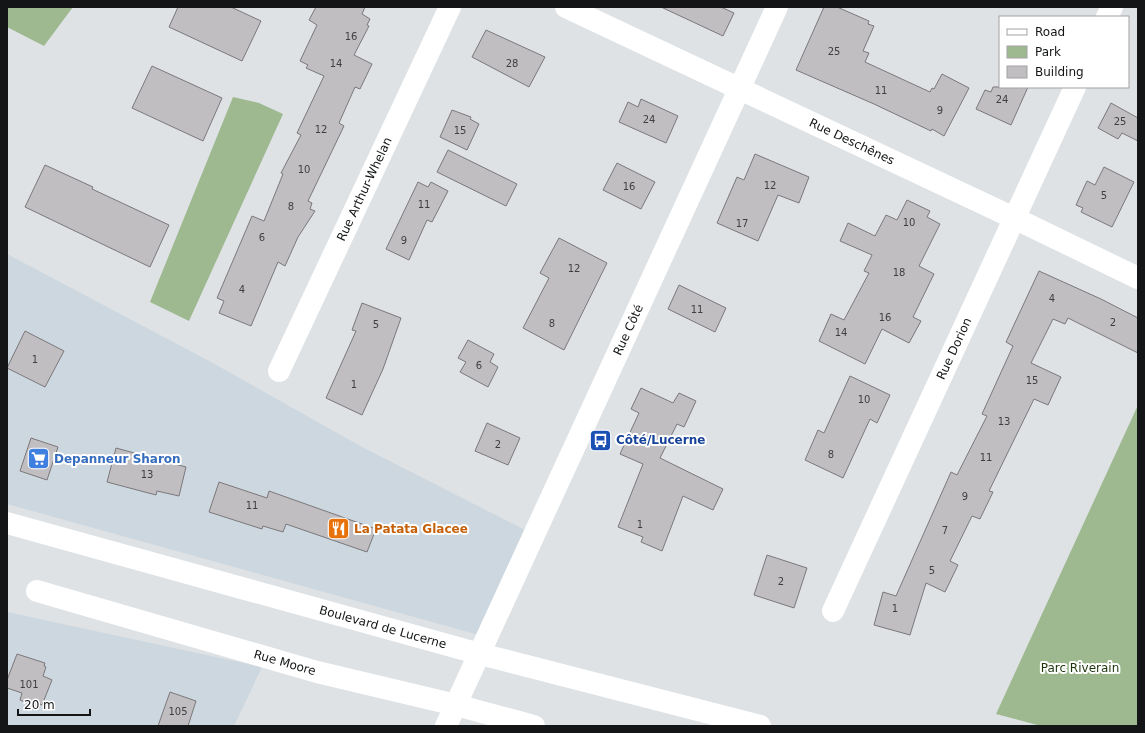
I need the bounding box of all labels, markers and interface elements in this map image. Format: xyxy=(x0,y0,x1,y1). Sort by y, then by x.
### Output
legend xyxy=(999,16,1129,88)
text: Road xyxy=(1035,25,1065,39)
house number: 16 xyxy=(345,31,357,42)
text: Park xyxy=(1035,45,1061,59)
house number: 25 xyxy=(828,46,840,57)
house number: 14 xyxy=(330,58,342,69)
house number: 28 xyxy=(506,58,518,69)
text: Building xyxy=(1035,65,1084,79)
house number: 11 xyxy=(875,85,887,96)
house number: 24 xyxy=(996,94,1008,105)
house number: 9 xyxy=(937,105,943,116)
house number: 24 xyxy=(643,114,655,125)
street label: Rue Deschênes xyxy=(807,116,897,168)
house number: 25 xyxy=(1114,116,1126,127)
house number: 12 xyxy=(315,124,327,135)
house number: 15 xyxy=(454,125,466,136)
street label: Rue Arthur-Whelan xyxy=(334,135,395,243)
house number: 10 xyxy=(298,164,310,175)
house number: 12 xyxy=(764,180,776,191)
house number: 16 xyxy=(623,181,635,192)
house number: 5 xyxy=(1101,190,1107,201)
house number: 11 xyxy=(418,199,430,210)
house number: 8 xyxy=(288,201,294,212)
house number: 10 xyxy=(903,217,915,228)
house number: 17 xyxy=(736,218,748,229)
house number: 6 xyxy=(259,232,265,243)
house number: 9 xyxy=(401,235,407,246)
house number: 12 xyxy=(568,263,580,274)
house number: 18 xyxy=(893,267,905,278)
house number: 4 xyxy=(239,284,245,295)
house number: 4 xyxy=(1049,293,1055,304)
street label: Rue Côté xyxy=(611,302,646,358)
house number: 11 xyxy=(691,304,703,315)
house number: 16 xyxy=(879,312,891,323)
street label: Rue Dorion xyxy=(934,316,974,382)
house number: 2 xyxy=(1110,317,1116,328)
house number: 8 xyxy=(549,318,555,329)
house number: 5 xyxy=(373,319,379,330)
house number: 14 xyxy=(835,327,847,338)
house number: 1 xyxy=(32,354,38,365)
house number: 6 xyxy=(476,360,482,371)
house number: 15 xyxy=(1026,375,1038,386)
house number: 1 xyxy=(351,379,357,390)
house number: 10 xyxy=(858,394,870,405)
house number: 13 xyxy=(998,416,1010,427)
bus stop icon: Côté/Lucerne xyxy=(588,427,614,453)
place label: Côté/Lucerne xyxy=(616,433,705,447)
house number: 2 xyxy=(495,439,501,450)
supermarket icon: Depanneur Sharon xyxy=(26,446,52,472)
house number: 8 xyxy=(828,449,834,460)
place label: Depanneur Sharon xyxy=(54,452,181,466)
house number: 11 xyxy=(980,452,992,463)
house number: 13 xyxy=(141,469,153,480)
house number: 9 xyxy=(962,491,968,502)
house number: 11 xyxy=(246,500,258,511)
restaurant icon: La Patata Glacee xyxy=(326,516,352,542)
house number: 1 xyxy=(637,519,643,530)
place label: La Patata Glacee xyxy=(354,522,468,536)
house number: 7 xyxy=(942,525,948,536)
house number: 5 xyxy=(929,565,935,576)
house number: 2 xyxy=(778,576,784,587)
street label: Boulevard de Lucerne xyxy=(318,603,448,651)
house number: 1 xyxy=(892,603,898,614)
street label: Rue Moore xyxy=(252,647,317,678)
park label: Parc Riverain xyxy=(1041,661,1119,675)
house number: 101 xyxy=(19,679,39,690)
scale bar xyxy=(18,691,90,717)
text: 20 m xyxy=(24,698,55,712)
house number: 105 xyxy=(168,706,188,717)

